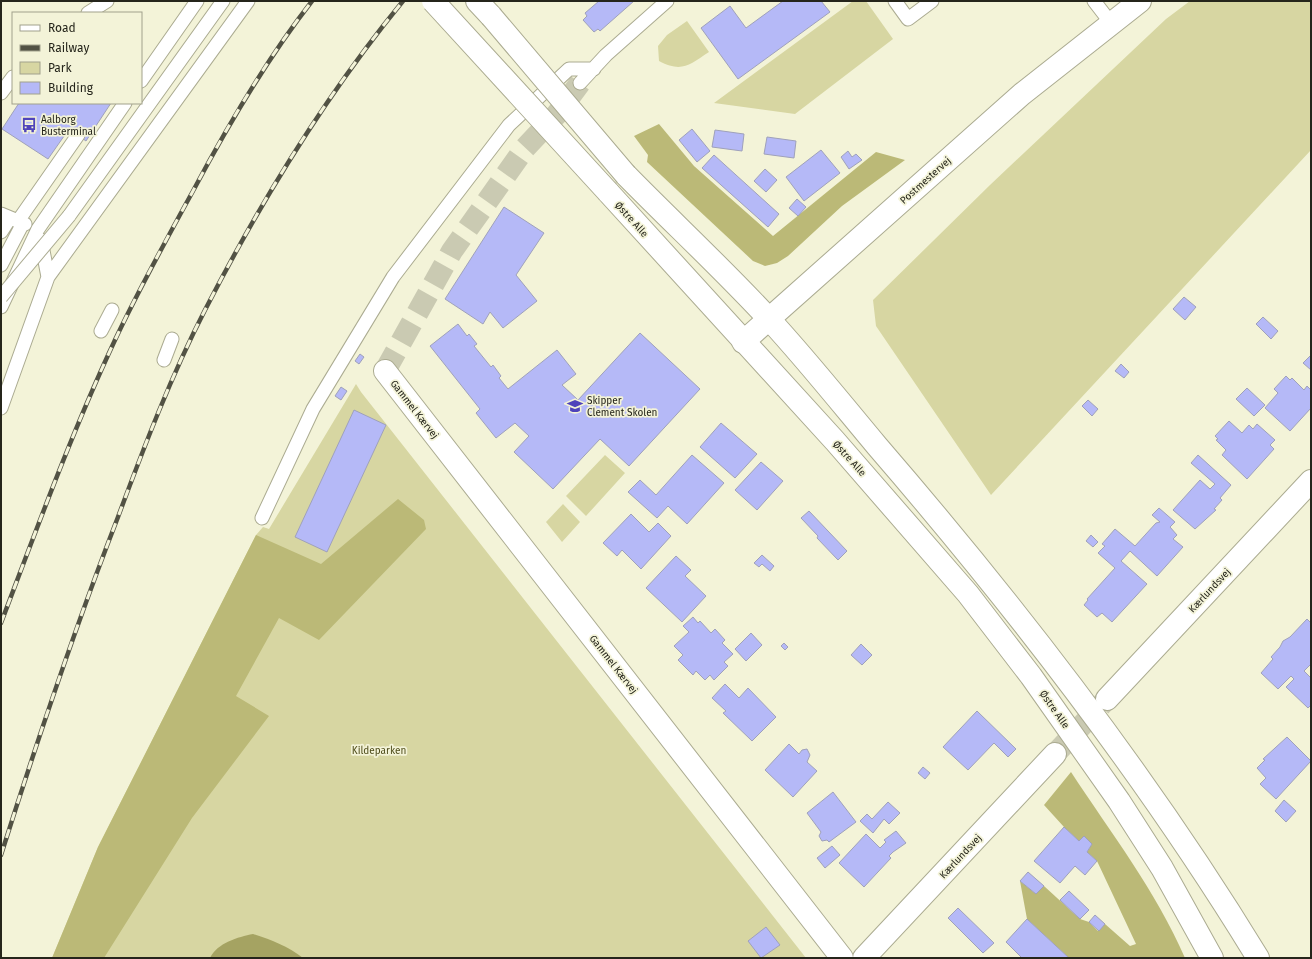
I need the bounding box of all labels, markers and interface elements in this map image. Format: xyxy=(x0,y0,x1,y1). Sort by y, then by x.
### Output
legend xyxy=(12,12,142,104)
text: Road xyxy=(48,21,76,35)
text: Railway xyxy=(48,41,89,55)
text: Park xyxy=(48,61,72,75)
text: Building xyxy=(48,81,94,95)
place label: Aalborg Busterminal xyxy=(41,114,96,138)
bus stop icon: Aalborg Busterminal xyxy=(20,116,38,134)
street label: Postmestervej xyxy=(898,155,954,207)
street label: Østre Alle xyxy=(612,199,651,240)
street label: Gammel Kærvej xyxy=(388,378,441,442)
place label: Skipper Clement Skolen xyxy=(587,395,657,419)
school or university icon: Skipper Clement Skolen xyxy=(566,397,584,415)
street label: Østre Alle xyxy=(830,438,869,479)
street label: Kærlundsvej xyxy=(1186,566,1233,615)
street label: Gammel Kærvej xyxy=(587,633,640,697)
street label: Østre Alle xyxy=(1037,688,1072,731)
park label: Kildeparken xyxy=(352,745,406,757)
street label: Kærlundsvej xyxy=(937,832,984,881)

